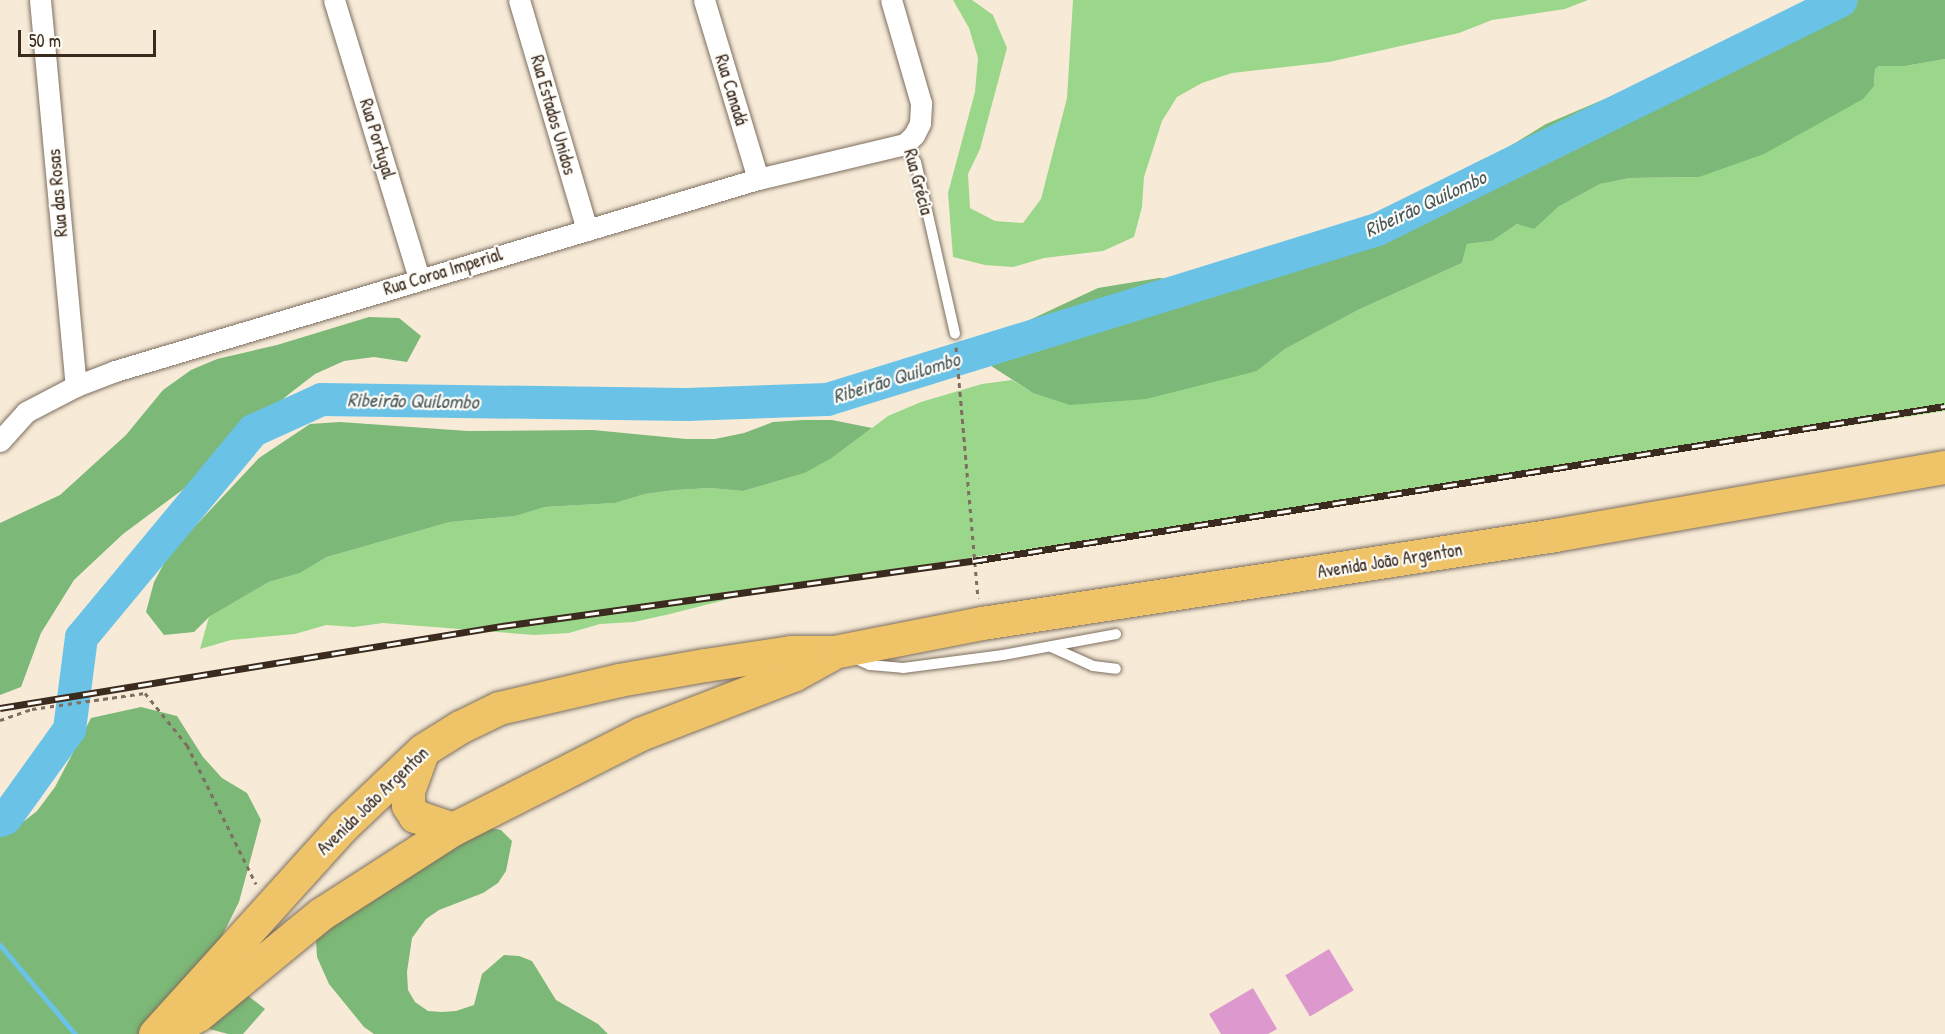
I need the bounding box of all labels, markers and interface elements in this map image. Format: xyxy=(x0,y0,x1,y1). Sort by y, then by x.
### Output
scale bar xyxy=(21,18,159,56)
text: 50 m xyxy=(29,28,61,53)
street label: Rua Canadá xyxy=(710,52,752,128)
street label: Rua Estados Unidos xyxy=(526,53,580,177)
street label: Rua Portugal xyxy=(355,96,399,182)
street label: Rua Grécia xyxy=(899,147,937,217)
street label: Rua das Rosas xyxy=(43,148,73,238)
water label: Ribeirão Quilombo xyxy=(1360,164,1490,242)
street label: Rua Coroa Imperial xyxy=(381,244,505,300)
water label: Ribeirão Quilombo xyxy=(830,346,962,408)
water label: Ribeirão Quilombo xyxy=(347,387,479,413)
street label: Avenida João Argenton xyxy=(1316,539,1464,583)
street label: Avenida João Argenton xyxy=(313,742,433,860)

